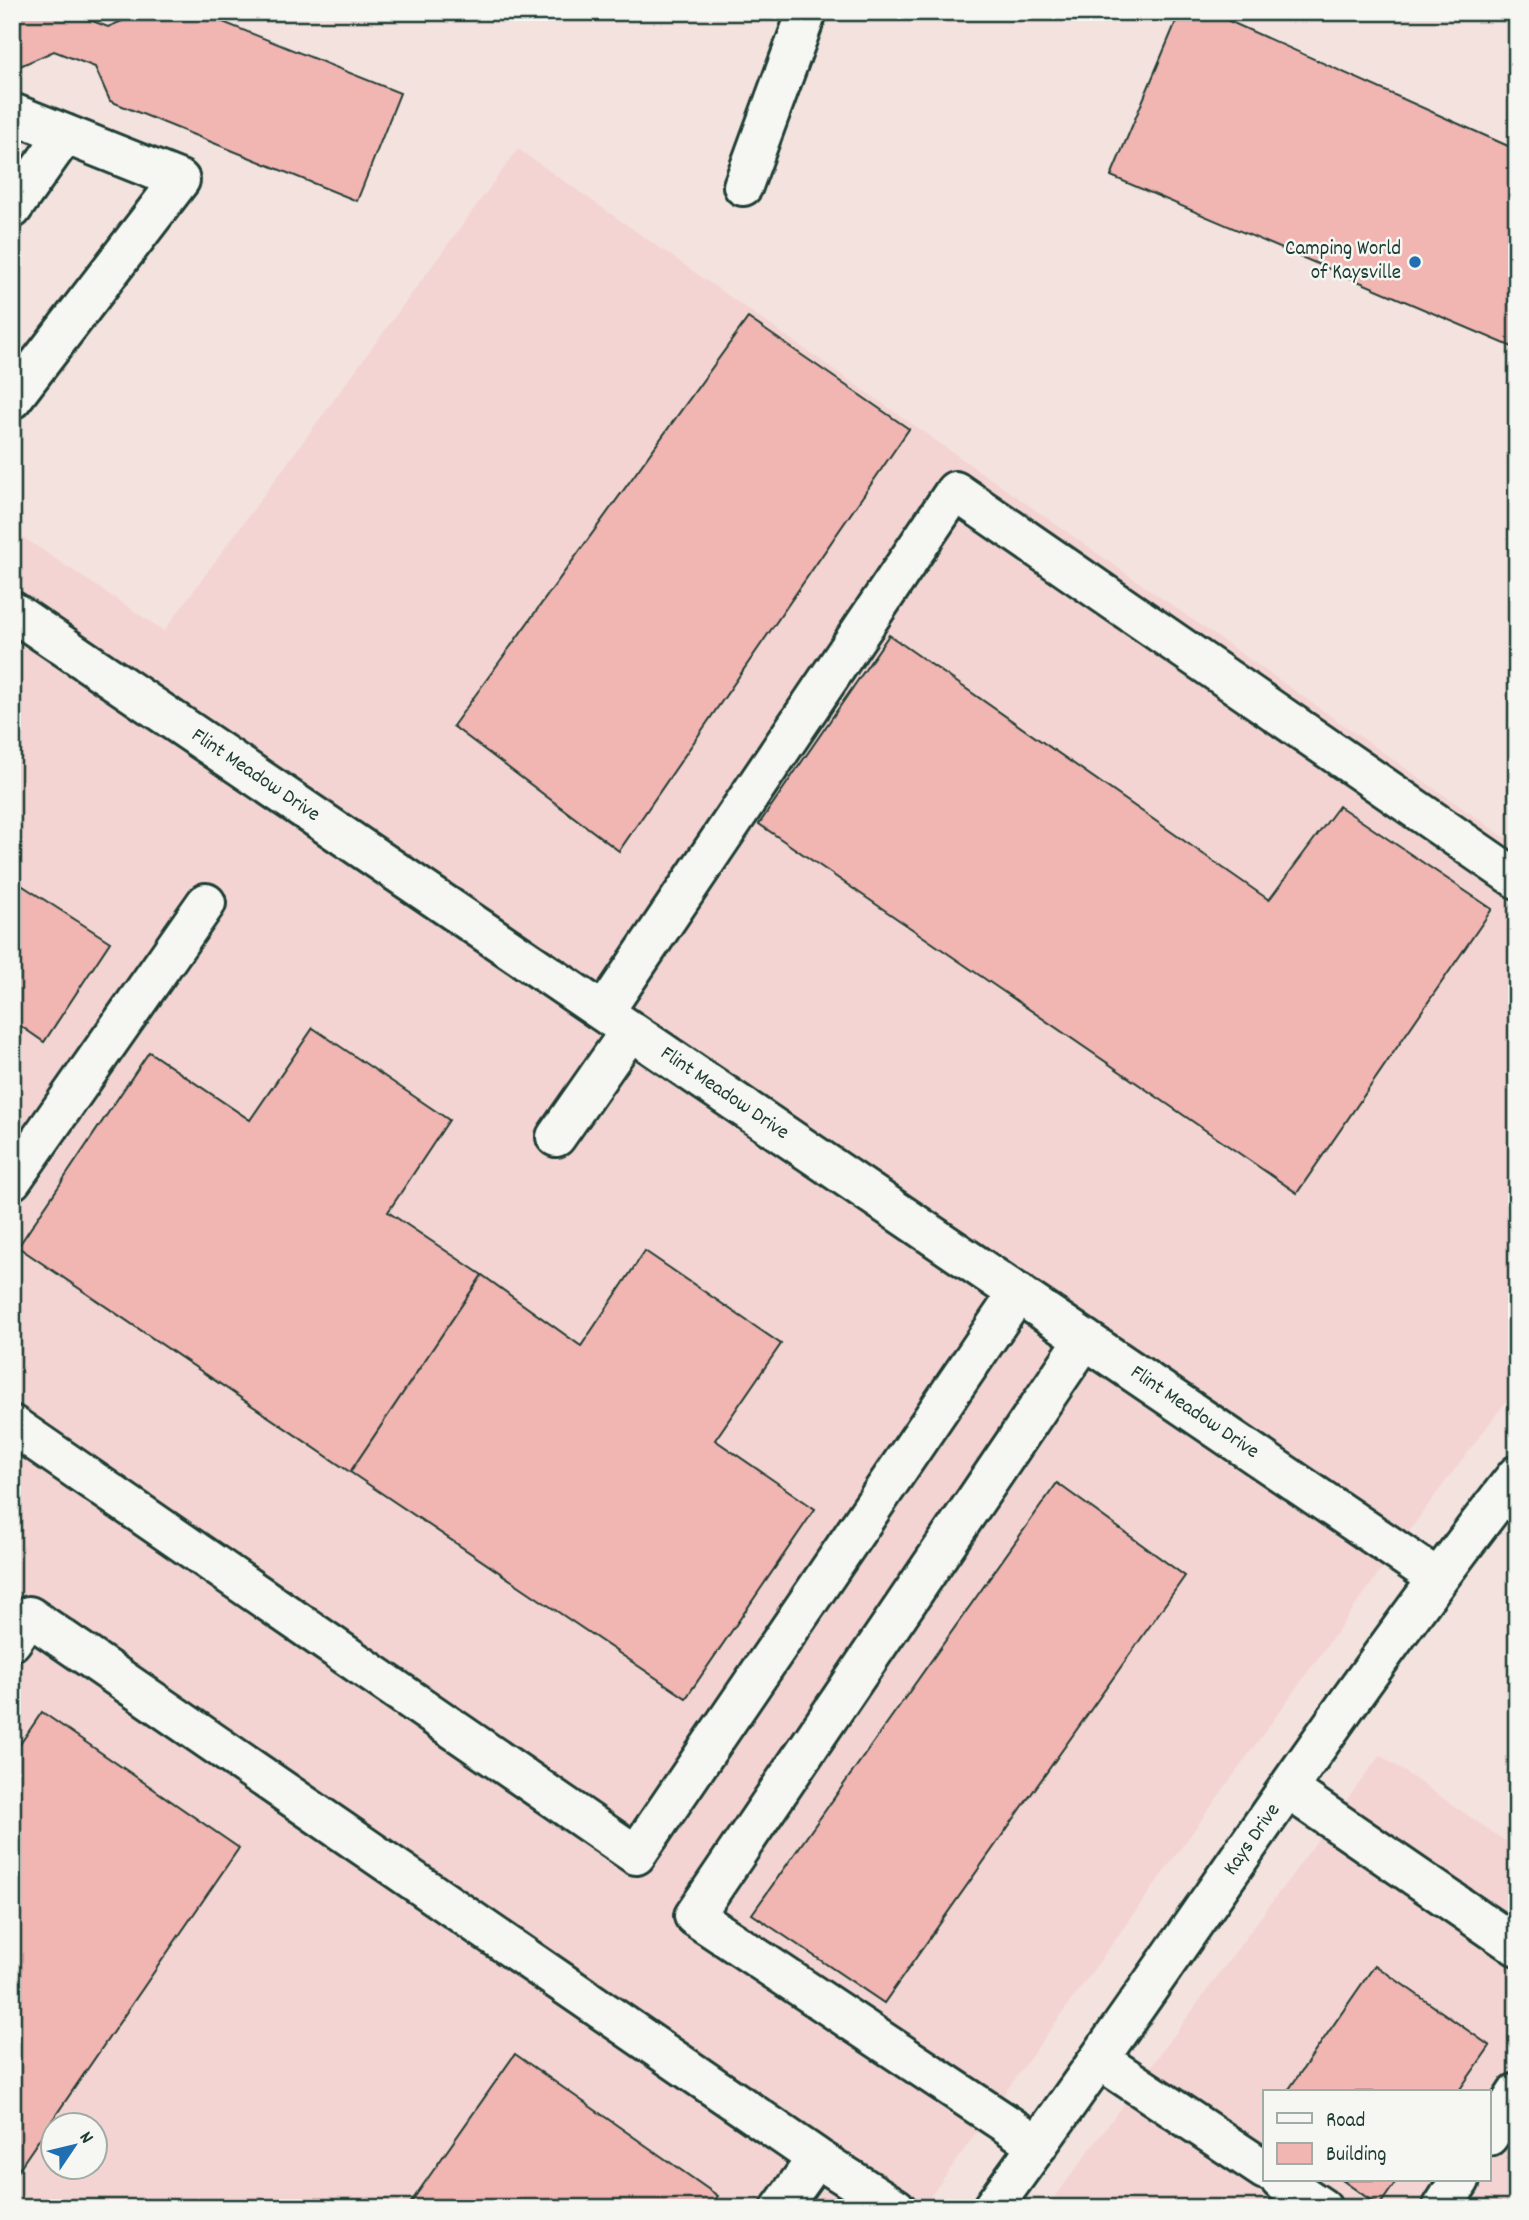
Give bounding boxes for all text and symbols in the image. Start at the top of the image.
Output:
place label: Camping World of Kaysville [1285,235,1401,289]
marker: Camping World of Kaysville [1407,254,1423,270]
street label: Flint Meadow Drive [184,722,326,830]
street label: Flint Meadow Drive [653,1040,795,1148]
street label: Flint Meadow Drive [1123,1359,1265,1467]
street label: Kays Drive [1217,1798,1289,1882]
legend [1263,2090,1490,2182]
text: Road [1326,2107,1365,2137]
north arrow [38,2112,108,2182]
text: N [71,2127,99,2150]
text: Building [1326,2141,1386,2171]

